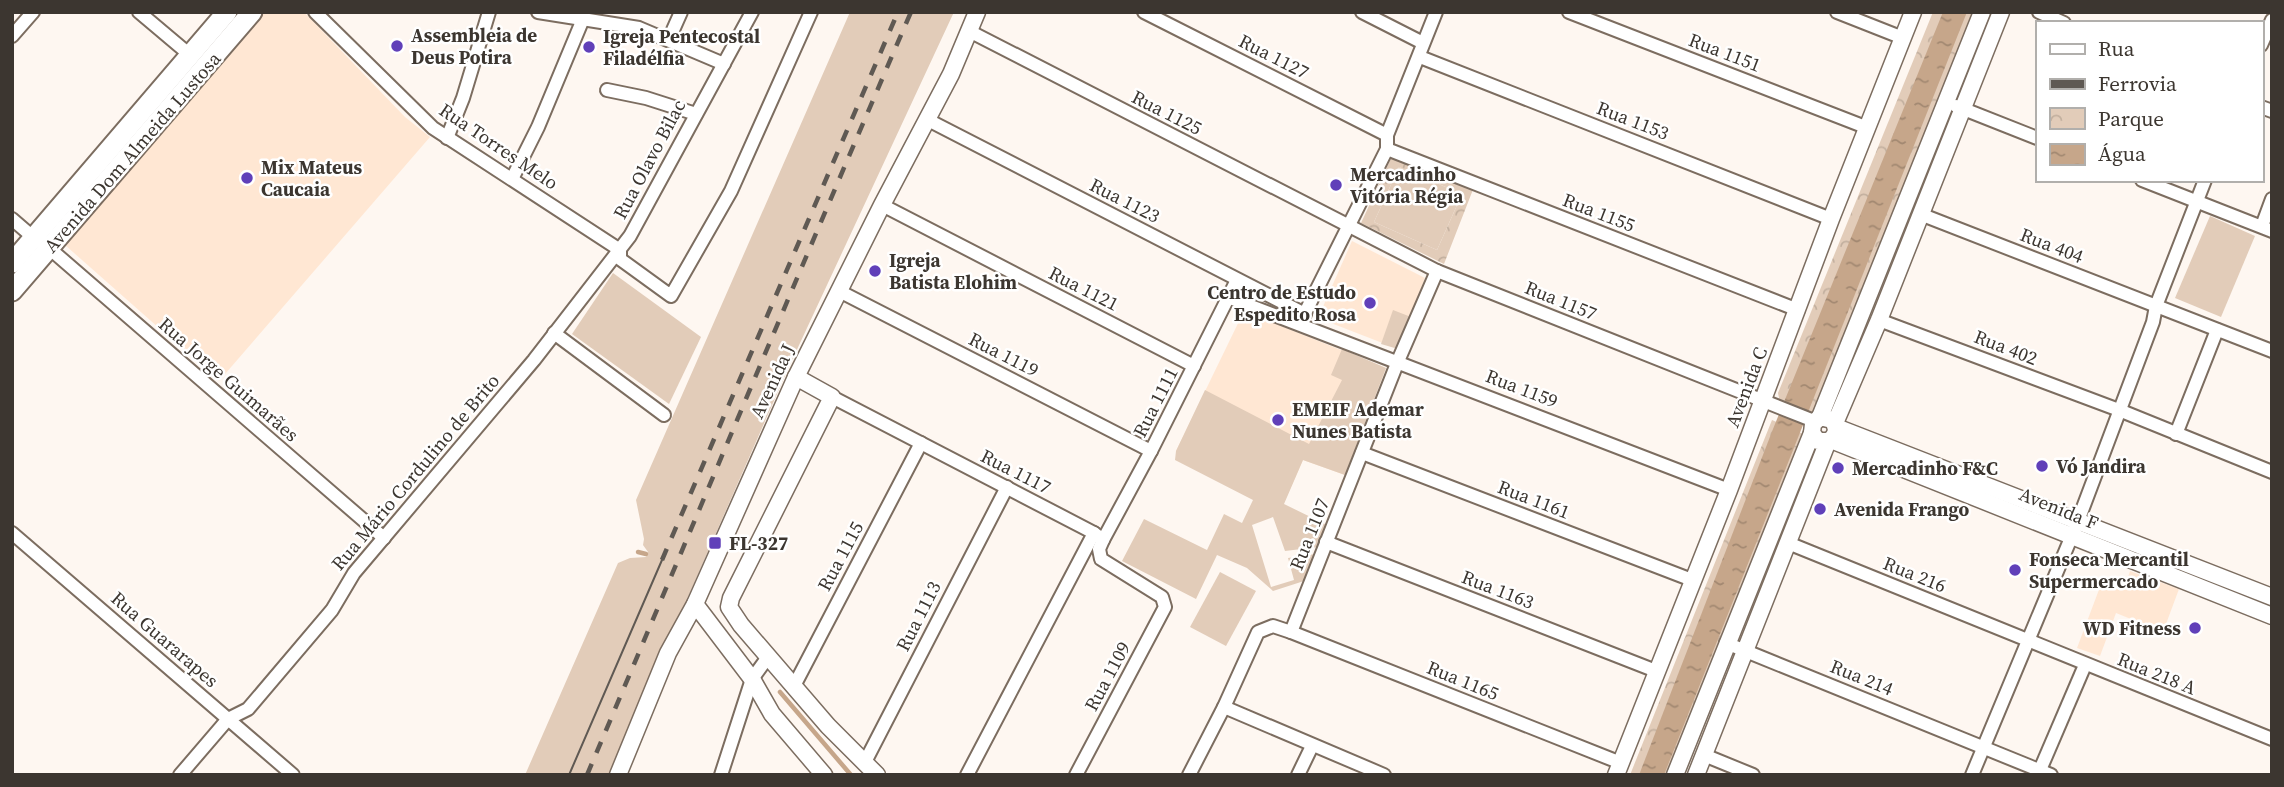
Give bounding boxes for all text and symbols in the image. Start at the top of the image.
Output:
legend [2036,21,2263,182]
place label: Assembleia de Deus Potira [411,22,537,70]
place label: Igreja Pentecostal Filadélfia [603,23,760,71]
street label: Rua 1151 [1685,26,1765,78]
street label: Rua 1127 [1235,27,1313,85]
text: Rua [2098,34,2135,63]
marker: Assembleia de Deus Potira [389,38,405,54]
marker: Igreja Pentecostal Filadélfia [581,39,597,55]
street label: Avenida Dom Almeida Lustosa [38,46,227,258]
text: Ferrovia [2098,69,2177,98]
street label: Rua 1125 [1128,83,1206,141]
street label: Rua 1153 [1593,94,1673,146]
street label: Rua Olavo Bilac [607,95,691,223]
street label: Rua Torres Melo [434,97,564,195]
text: Parque [2098,104,2164,133]
text: Água [2098,139,2146,168]
place label: Mix Mateus Caucaia [261,154,363,202]
place label: Mercadinho Vitória Régia [1350,161,1464,209]
marker: Mix Mateus Caucaia [239,170,255,186]
street label: Rua 1123 [1086,171,1164,229]
marker: Mercadinho Vitória Régia [1328,177,1344,193]
street label: Rua 1155 [1559,186,1639,238]
street label: Rua 404 [2017,221,2088,269]
place label: Igreja Batista Elohim [889,247,1017,295]
street label: Rua 1121 [1045,259,1123,317]
marker: Igreja Batista Elohim [867,263,883,279]
street label: Rua 1157 [1521,274,1601,326]
place label: Centro de Estudo Espedito Rosa [1207,279,1357,327]
marker: Centro de Estudo Espedito Rosa [1362,295,1378,311]
street label: Rua Jorge Guimarães [153,311,305,447]
street label: Rua 402 [1971,323,2041,371]
street label: Rua 1119 [965,325,1043,383]
street label: Avenida J [743,340,801,422]
street label: Avenida C [1719,343,1773,431]
street label: Rua 1159 [1482,362,1562,414]
street label: Rua 1111 [1126,363,1184,441]
street label: Rua Mário Cordulino de Brito [325,368,505,576]
place label: EMEIF Ademar Nunes Batista [1292,396,1424,444]
marker: EMEIF Ademar Nunes Batista [1270,412,1286,428]
street label: Rua 1117 [977,442,1055,500]
place label: Vó Jandira [2056,453,2147,479]
place label: Mercadinho F&C [1852,455,1998,481]
marker: Vó Jandira [2034,458,2050,474]
marker: Mercadinho F&C [1830,460,1846,476]
street label: Rua 1161 [1494,473,1574,525]
street label: Avenida F [2016,480,2102,536]
street label: Rua 1107 [1283,494,1335,574]
place label: Avenida Frango [1834,496,1970,522]
marker: Avenida Frango [1812,501,1828,517]
street label: Rua 1115 [811,517,869,595]
place label: FL-327 [729,530,788,556]
marker: FL-327 [707,535,723,551]
place label: Fonseca Mercantil Supermercado [2029,546,2189,594]
street label: Rua 216 [1880,550,1950,598]
marker: Fonseca Mercantil Supermercado [2007,562,2023,578]
street label: Rua 1163 [1458,563,1538,615]
street label: Rua 1113 [889,577,947,655]
street label: Rua Guararapes [106,585,224,693]
place label: WD Fitness [2083,615,2181,641]
marker: WD Fitness [2187,620,2203,636]
street label: Rua 1109 [1078,637,1136,715]
street label: Rua 218 A [2114,645,2201,701]
street label: Rua 214 [1827,653,1898,702]
street label: Rua 1165 [1423,654,1503,706]

